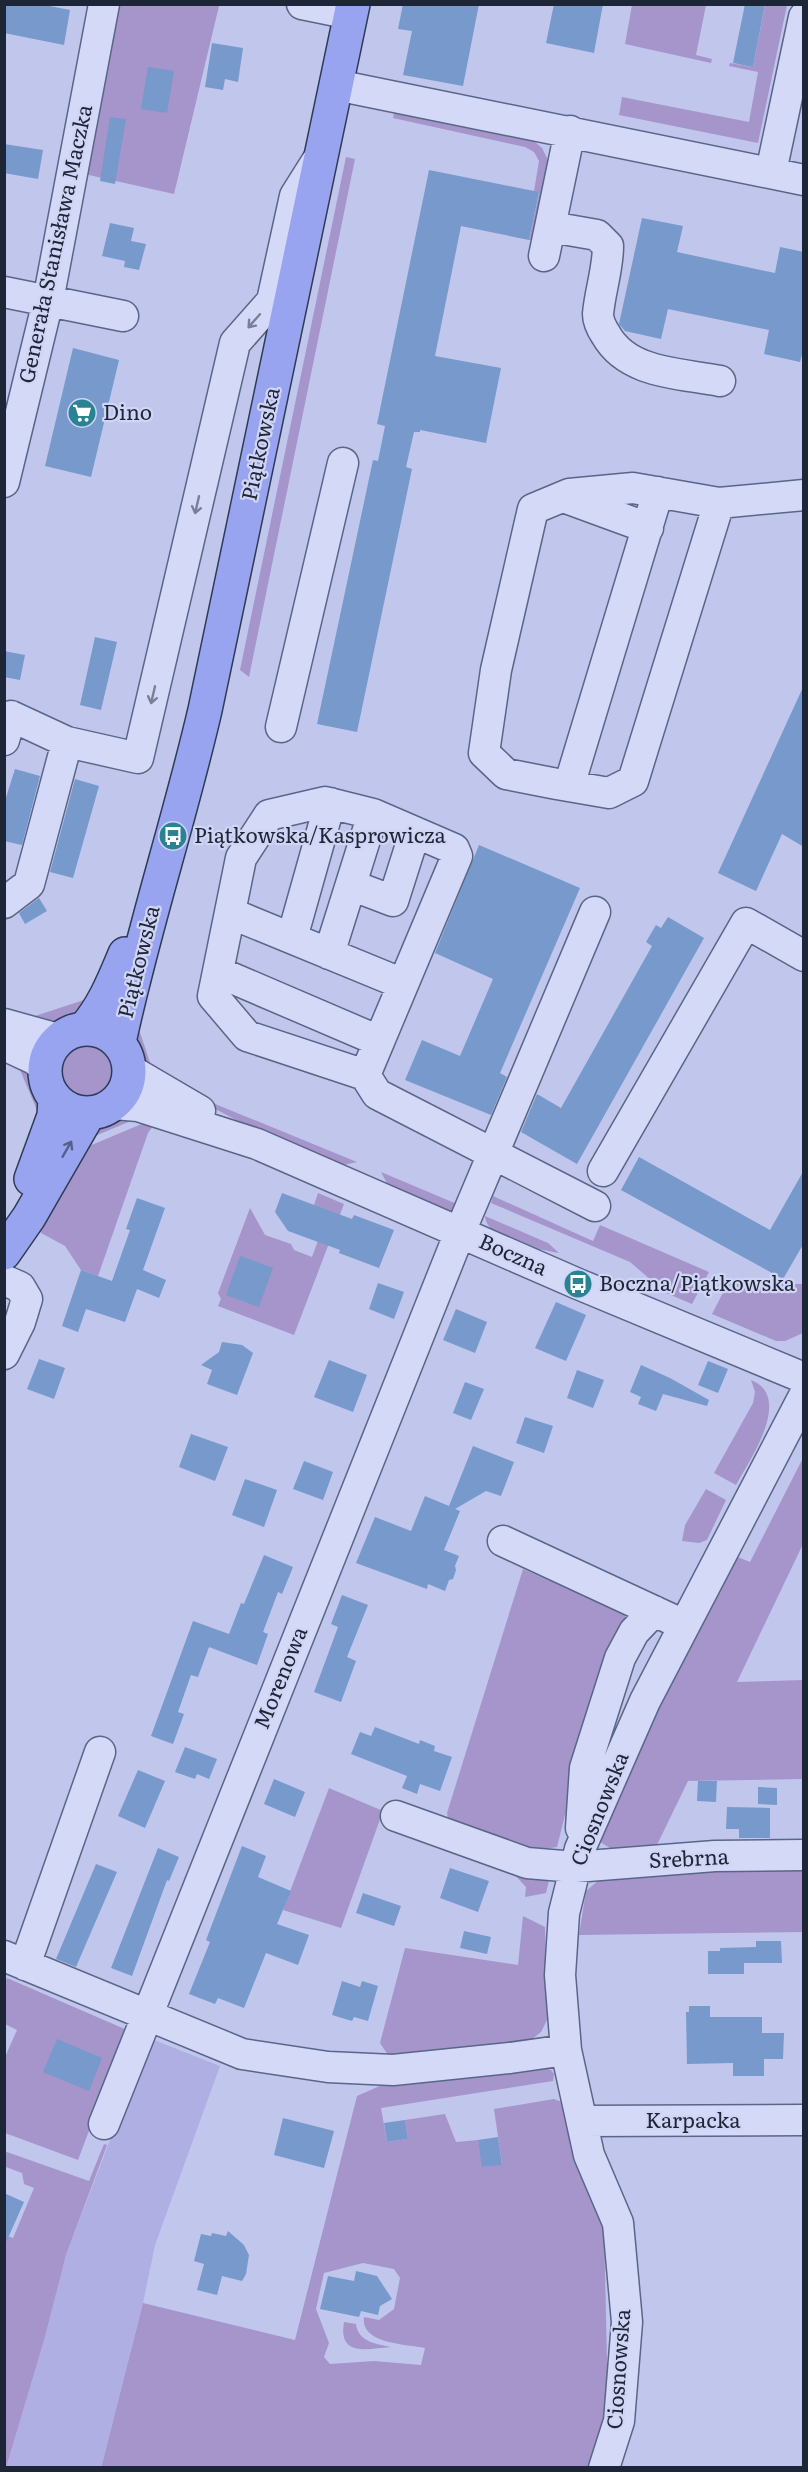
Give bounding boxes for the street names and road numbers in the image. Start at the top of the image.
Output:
street label: Generała Stanisława Maczka [9,100,98,386]
street label: Piątkowska [231,383,286,503]
street label: Piątkowska [108,901,166,1021]
street label: Boczna [475,1224,554,1282]
street label: Morenowa [244,1620,314,1733]
street label: Ciosnowska [561,1746,635,1870]
street label: Srebrna [648,1839,730,1874]
street label: Karpacka [645,2103,741,2134]
street label: Ciosnowska [597,2307,636,2430]

